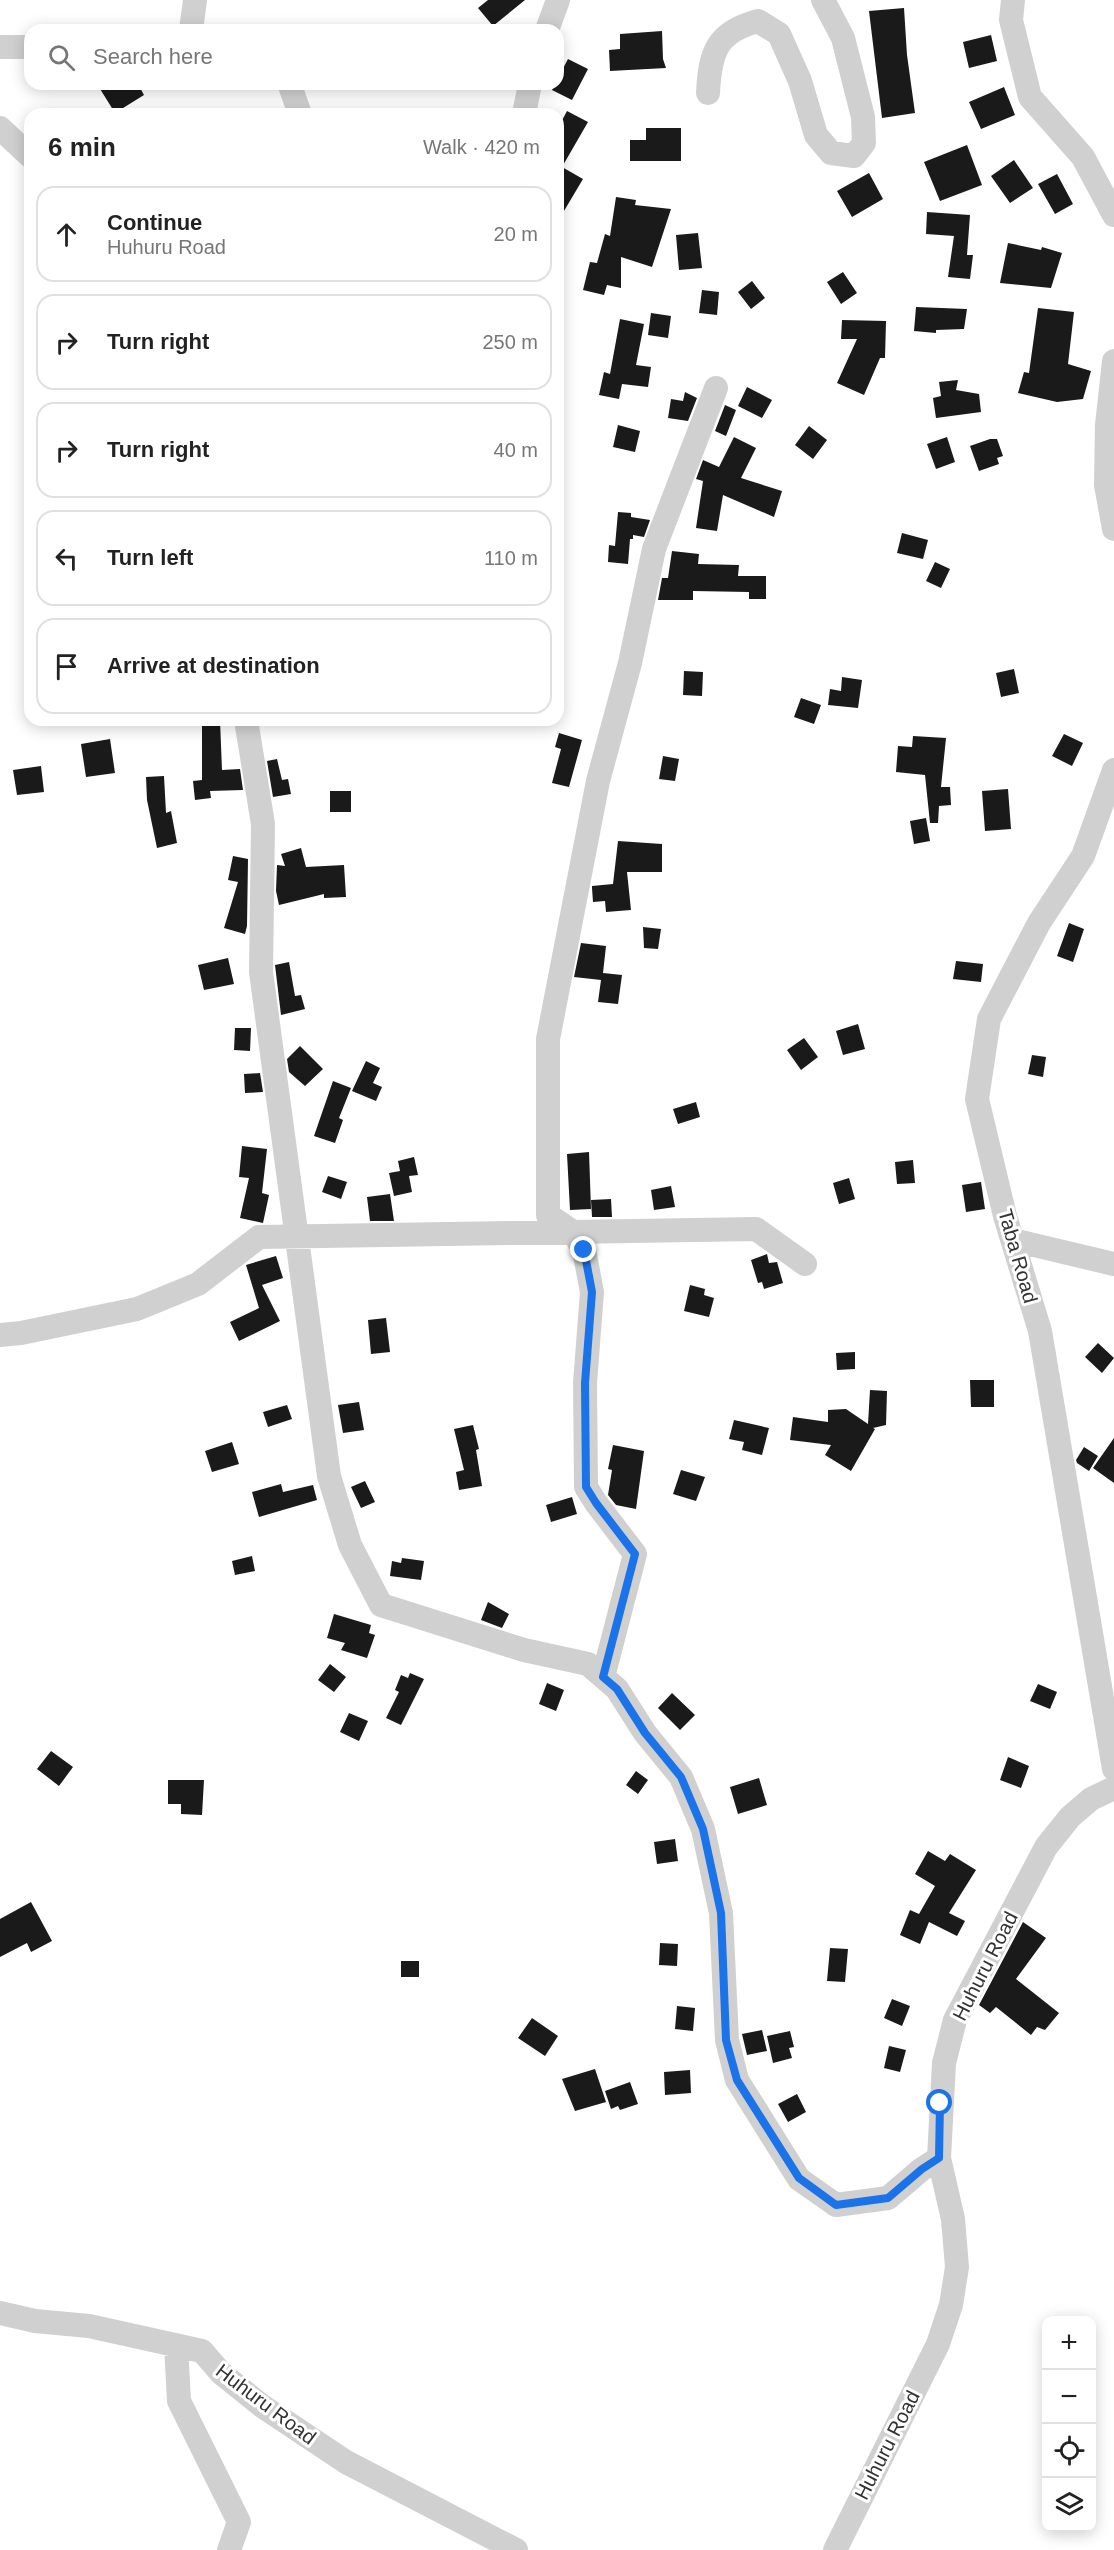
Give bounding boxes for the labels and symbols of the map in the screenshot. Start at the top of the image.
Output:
street label: Taba Road [994,1206,1042,1306]
route end [570,1236,596,1262]
street label: Huhuru Road [948,1908,1022,2024]
route start [926,2089,952,2115]
street label: Huhuru Road [212,2359,320,2449]
street label: Huhuru Road [850,2387,924,2503]

